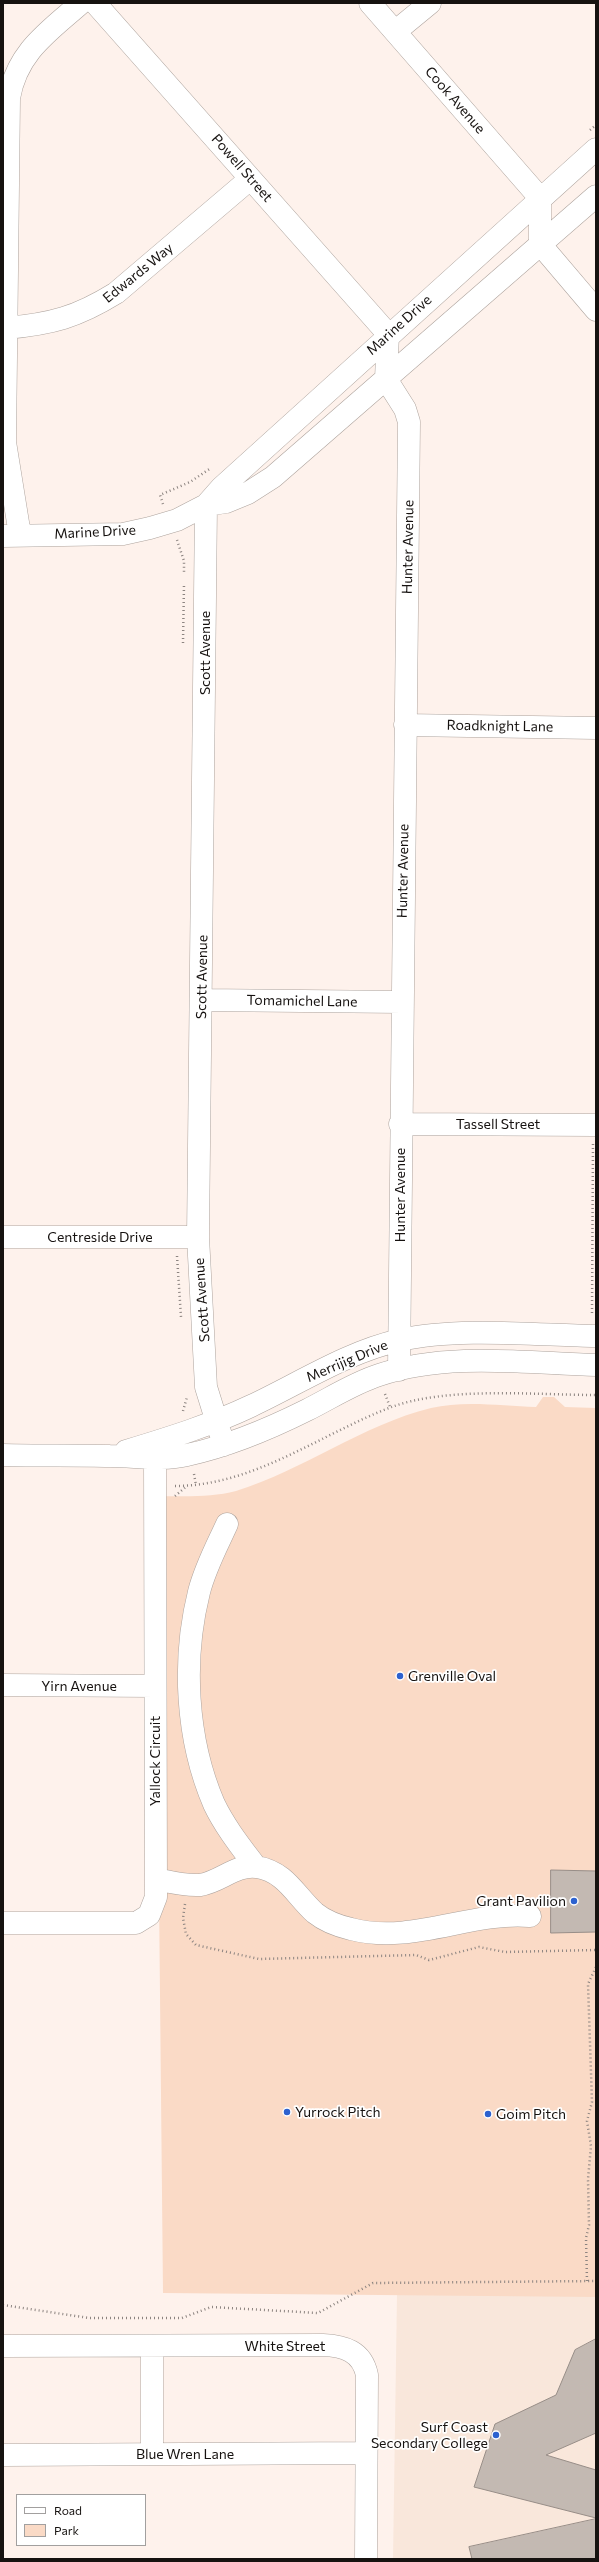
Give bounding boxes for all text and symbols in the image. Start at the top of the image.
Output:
street label: Cook Avenue [421,63,489,137]
street label: Powell Street [208,131,276,205]
street label: Edwards Way [100,240,176,306]
street label: Marine Drive [363,291,435,359]
street label: Hunter Avenue [399,500,417,594]
street label: Marine Drive [54,521,136,543]
street label: Scott Avenue [197,611,213,695]
street label: Roadknight Lane [447,717,553,735]
street label: Hunter Avenue [394,824,412,918]
street label: Scott Avenue [193,935,211,1019]
street label: Tomamichel Lane [246,992,358,1010]
street label: Tassell Street [456,1116,540,1132]
street label: Hunter Avenue [392,1148,408,1242]
street label: Centreside Drive [47,1229,153,1245]
street label: Scott Avenue [191,1257,213,1343]
street label: Merrijig Drive [304,1336,390,1386]
place label: Grenville Oval [408,1668,496,1684]
marker: Grenville Oval [395,1671,405,1681]
street label: Yirn Avenue [41,1678,117,1694]
street label: Yallock Circuit [147,1716,163,1806]
place label: Grant Pavilion [476,1893,566,1909]
marker: Grant Pavilion [569,1896,579,1906]
place label: Yurrock Pitch [295,2104,381,2120]
place label: Goim Pitch [496,2106,566,2122]
marker: Yurrock Pitch [282,2107,292,2117]
marker: Goim Pitch [483,2109,493,2119]
street label: White Street [244,2338,326,2354]
place label: Surf Coast Secondary College [371,2419,488,2452]
marker: Surf Coast Secondary College [491,2430,501,2440]
street label: Blue Wren Lane [136,2446,234,2462]
legend [16,2494,146,2546]
text: Road [54,2503,82,2517]
text: Park [54,2523,79,2537]

